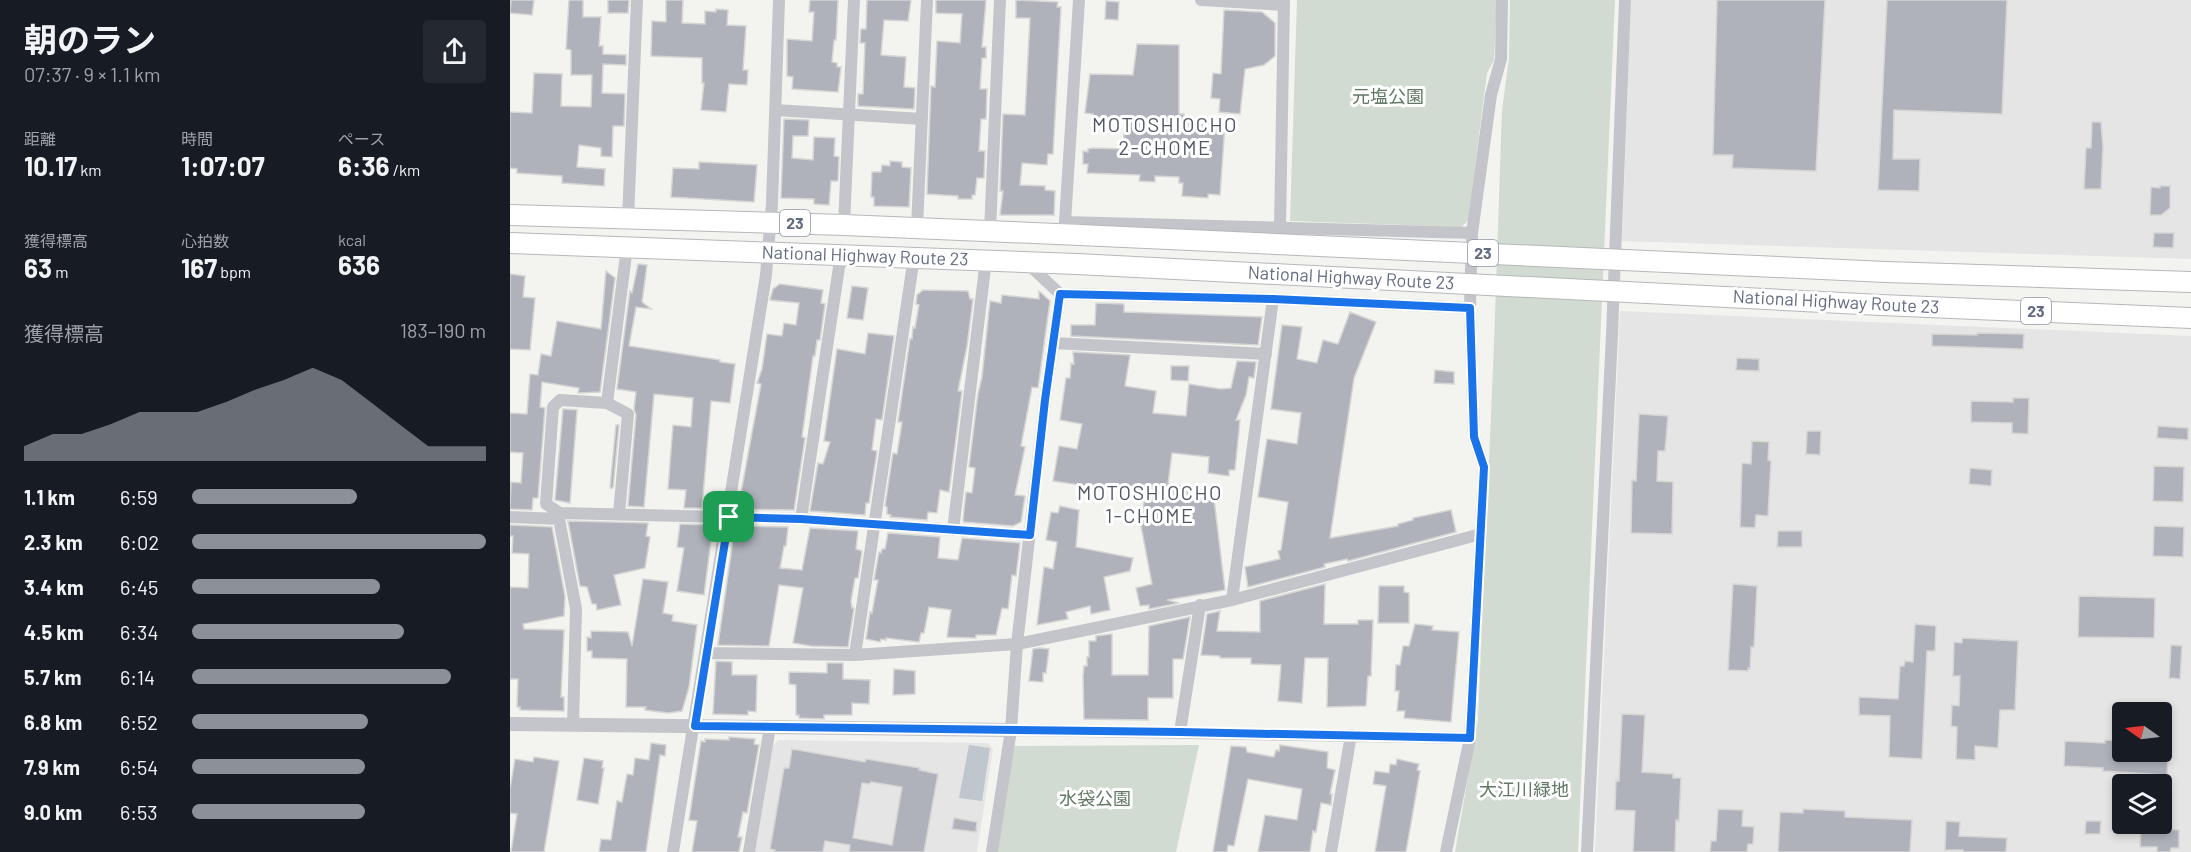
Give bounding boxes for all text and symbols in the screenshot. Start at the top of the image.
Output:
text: 朝のラン [24,19,156,59]
button: share [423,20,486,83]
text: 07:37 · 9 × 1.1 km [24,62,160,86]
park label: 元塩公園 [1352,85,1424,107]
district label: MOTOSHIOCHO 2-CHOME [1092,112,1238,159]
text: 距離 [24,129,56,148]
text: 時間 [181,129,213,148]
text: ペース [338,129,385,148]
text: 10.17 [24,150,77,181]
text: 1:07:07 [181,150,265,181]
text: 6:36 [338,150,389,181]
text: km [77,160,102,179]
text: /km [389,160,420,179]
road number: 23 [780,210,810,236]
text: kcal [338,230,366,249]
text: 獲得標高 [24,231,88,250]
text: 心拍数 [181,231,229,250]
street label: National Highway Route 23 [761,240,969,270]
road number: 23 [1468,240,1498,266]
text: 636 [338,249,380,280]
text: 63 [24,252,52,283]
text: 167 [181,252,217,283]
street label: National Highway Route 23 [1247,261,1455,293]
text: m [52,262,68,281]
text: bpm [217,262,251,281]
street label: National Highway Route 23 [1732,285,1940,317]
road number: 23 [2021,298,2051,324]
text: 183–190 m [400,318,486,342]
text: 獲得標高 [24,321,104,345]
district label: MOTOSHIOCHO 1-CHOME [1077,480,1223,527]
text: 1.1 km [24,485,75,509]
text: 6:59 [120,485,158,509]
pin [703,491,754,542]
icon: arrive [712,500,745,533]
text: 2.3 km [24,530,83,554]
text: 6:02 [120,530,159,554]
text: 3.4 km [24,575,84,599]
text: 6:45 [120,575,158,599]
text: 4.5 km [24,620,84,644]
text: 6:34 [120,620,158,644]
text: 5.7 km [24,665,81,689]
text: 6:14 [120,665,155,689]
north arrow [2112,702,2172,762]
map controls [2112,702,2172,834]
text: 6.8 km [24,710,82,734]
text: 6:52 [120,710,158,734]
text: 7.9 km [24,755,80,779]
text: 6:54 [120,755,158,779]
button: layers [2112,774,2172,834]
park label: 大江川緑地 [1479,778,1569,800]
park label: 水袋公園 [1059,787,1131,809]
text: 9.0 km [24,800,82,824]
text: 6:53 [120,800,158,824]

